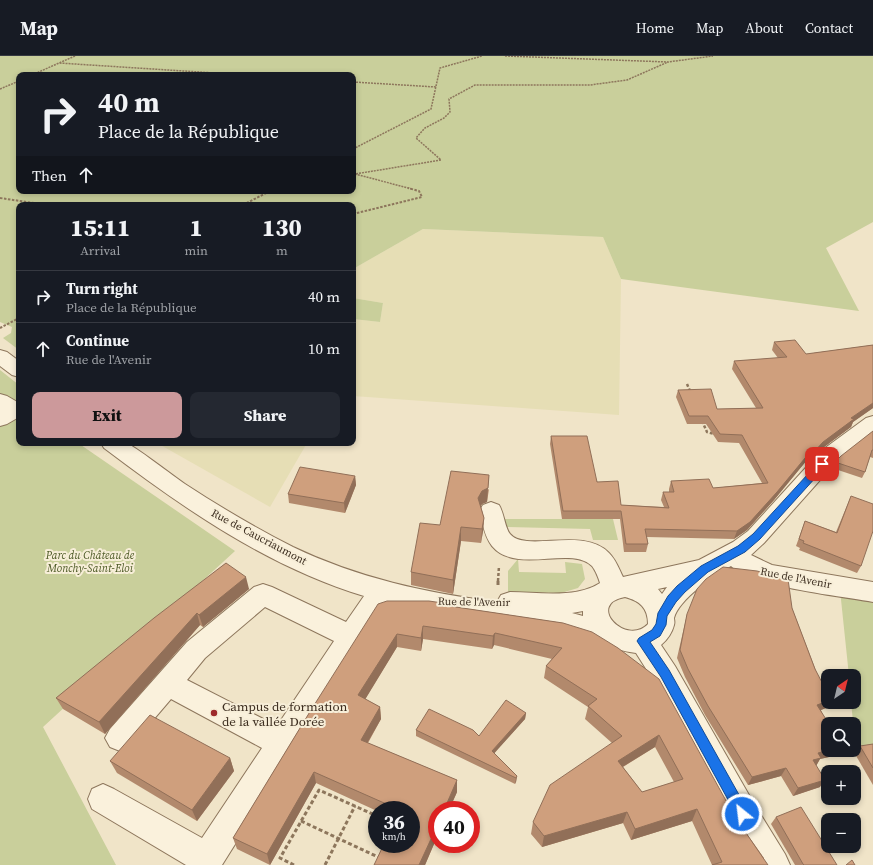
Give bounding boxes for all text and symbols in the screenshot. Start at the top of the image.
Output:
text: Map [20,15,58,41]
text: Home [636,18,674,38]
text: Map [696,18,723,38]
text: About [745,18,783,38]
text: Contact [805,18,853,38]
text: 40 m [98,83,160,121]
icon: right [32,88,84,140]
text: Place de la République [98,119,279,144]
icon: ahead [75,164,97,186]
text: Then [32,165,67,186]
text: 15:11 [70,211,130,244]
text: 1 [190,211,203,244]
text: 130 [262,211,302,244]
text: Arrival [80,242,120,259]
text: min [184,242,208,259]
text: m [276,242,288,259]
text: Turn right [66,278,138,299]
icon: right [32,286,54,308]
text: 40 m [308,286,340,307]
text: Place de la République [66,299,197,316]
text: Continue [66,330,129,351]
icon: ahead [32,338,54,360]
text: 10 m [308,338,340,359]
text: Rue de l'Avenir [66,351,151,368]
button: Exit [32,392,182,438]
button: Share [190,392,340,438]
pin [805,447,839,481]
icon: arrive [811,453,833,475]
street label: Rue de Caucriaumont [209,505,310,569]
park label: Parc du Château de Monchy-Saint-Eloi [45,548,135,576]
street label: Rue de l'Avenir [759,564,833,592]
street label: Rue de l'Avenir [438,594,511,610]
north arrow [821,669,861,709]
map controls [821,669,861,853]
place label: Campus de formation de la vallée Dorée [222,698,348,730]
marker: Campus de formation de la vallée Dorée [209,708,219,718]
button: search [821,717,861,757]
button: + [821,765,861,805]
position arrow [721,793,763,835]
speed limit sign: 40 [428,801,480,853]
text: 36 [383,808,405,836]
button: − [821,813,861,853]
text: km/h [382,830,406,843]

